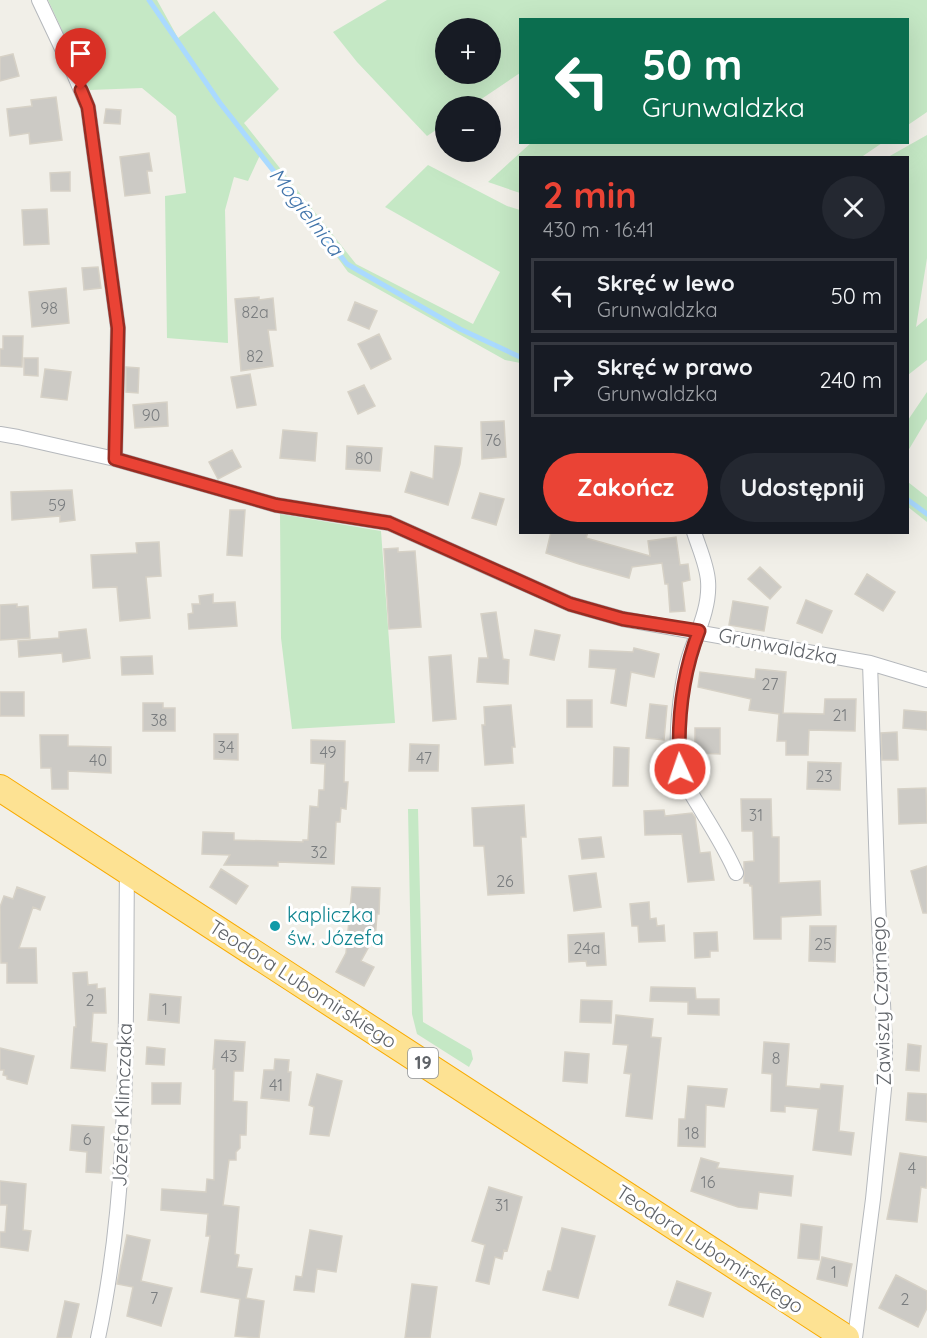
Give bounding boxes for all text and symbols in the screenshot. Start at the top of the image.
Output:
map controls [435,18,501,162]
button: + [435,18,501,84]
pin [55,28,106,90]
icon: arrive [64,37,97,70]
text: 50 m [642,38,742,91]
icon: left [543,42,621,120]
text: Grunwaldzka [642,90,805,124]
button: − [435,96,501,162]
water label: Mogielnica [264,162,350,262]
text: 2 min [543,172,637,217]
button: close [822,176,885,239]
text: 430 m · 16:41 [543,217,654,242]
text: Skręć w lewo [597,269,735,297]
icon: left [546,279,579,312]
text: 50 m [831,282,882,310]
text: Grunwaldzka [597,297,718,322]
house number: 98 [40,298,58,318]
house number: 82a [241,302,269,322]
house number: 82 [246,346,264,366]
text: Skręć w prawo [597,353,753,381]
icon: right [546,363,579,396]
text: 240 m [819,366,882,394]
text: Grunwaldzka [597,381,718,406]
house number: 90 [142,405,160,425]
house number: 76 [485,430,502,450]
house number: 80 [355,448,373,468]
button: Zakończ [543,453,708,522]
button: Udostępnij [720,453,885,522]
house number: 59 [48,495,66,515]
street label: Grunwaldzka [717,622,840,669]
house number: 27 [762,674,778,694]
house number: 21 [833,705,847,725]
house number: 38 [150,710,168,730]
house number: 34 [218,737,234,757]
position arrow [648,737,712,801]
house number: 49 [319,742,337,762]
house number: 47 [416,748,432,768]
house number: 40 [89,750,107,770]
house number: 23 [815,766,833,786]
house number: 31 [749,805,763,825]
house number: 32 [310,842,328,862]
house number: 26 [496,871,514,891]
place label: kapliczka św. Józefa [287,902,384,950]
street label: Teodora Lubomirskiego [205,914,402,1054]
street label: Zawiszy Czarnego [865,916,896,1086]
marker: kapliczka św. Józefa [268,919,282,933]
house number: 25 [814,934,832,954]
house number: 24a [574,938,600,958]
house number: 2 [86,990,95,1010]
house number: 1 [162,999,168,1019]
street label: Józefa Klimczaka [106,1022,137,1187]
house number: 43 [221,1046,237,1066]
road number: 19 [408,1048,438,1078]
house number: 8 [772,1048,780,1068]
house number: 41 [269,1075,283,1095]
house number: 18 [685,1123,699,1143]
house number: 6 [83,1129,92,1149]
house number: 4 [908,1158,916,1178]
house number: 16 [701,1172,716,1192]
street label: Teodora Lubomirskiego [612,1179,809,1319]
house number: 31 [495,1195,509,1215]
house number: 1 [831,1262,837,1282]
house number: 7 [150,1288,158,1308]
house number: 2 [901,1289,910,1309]

